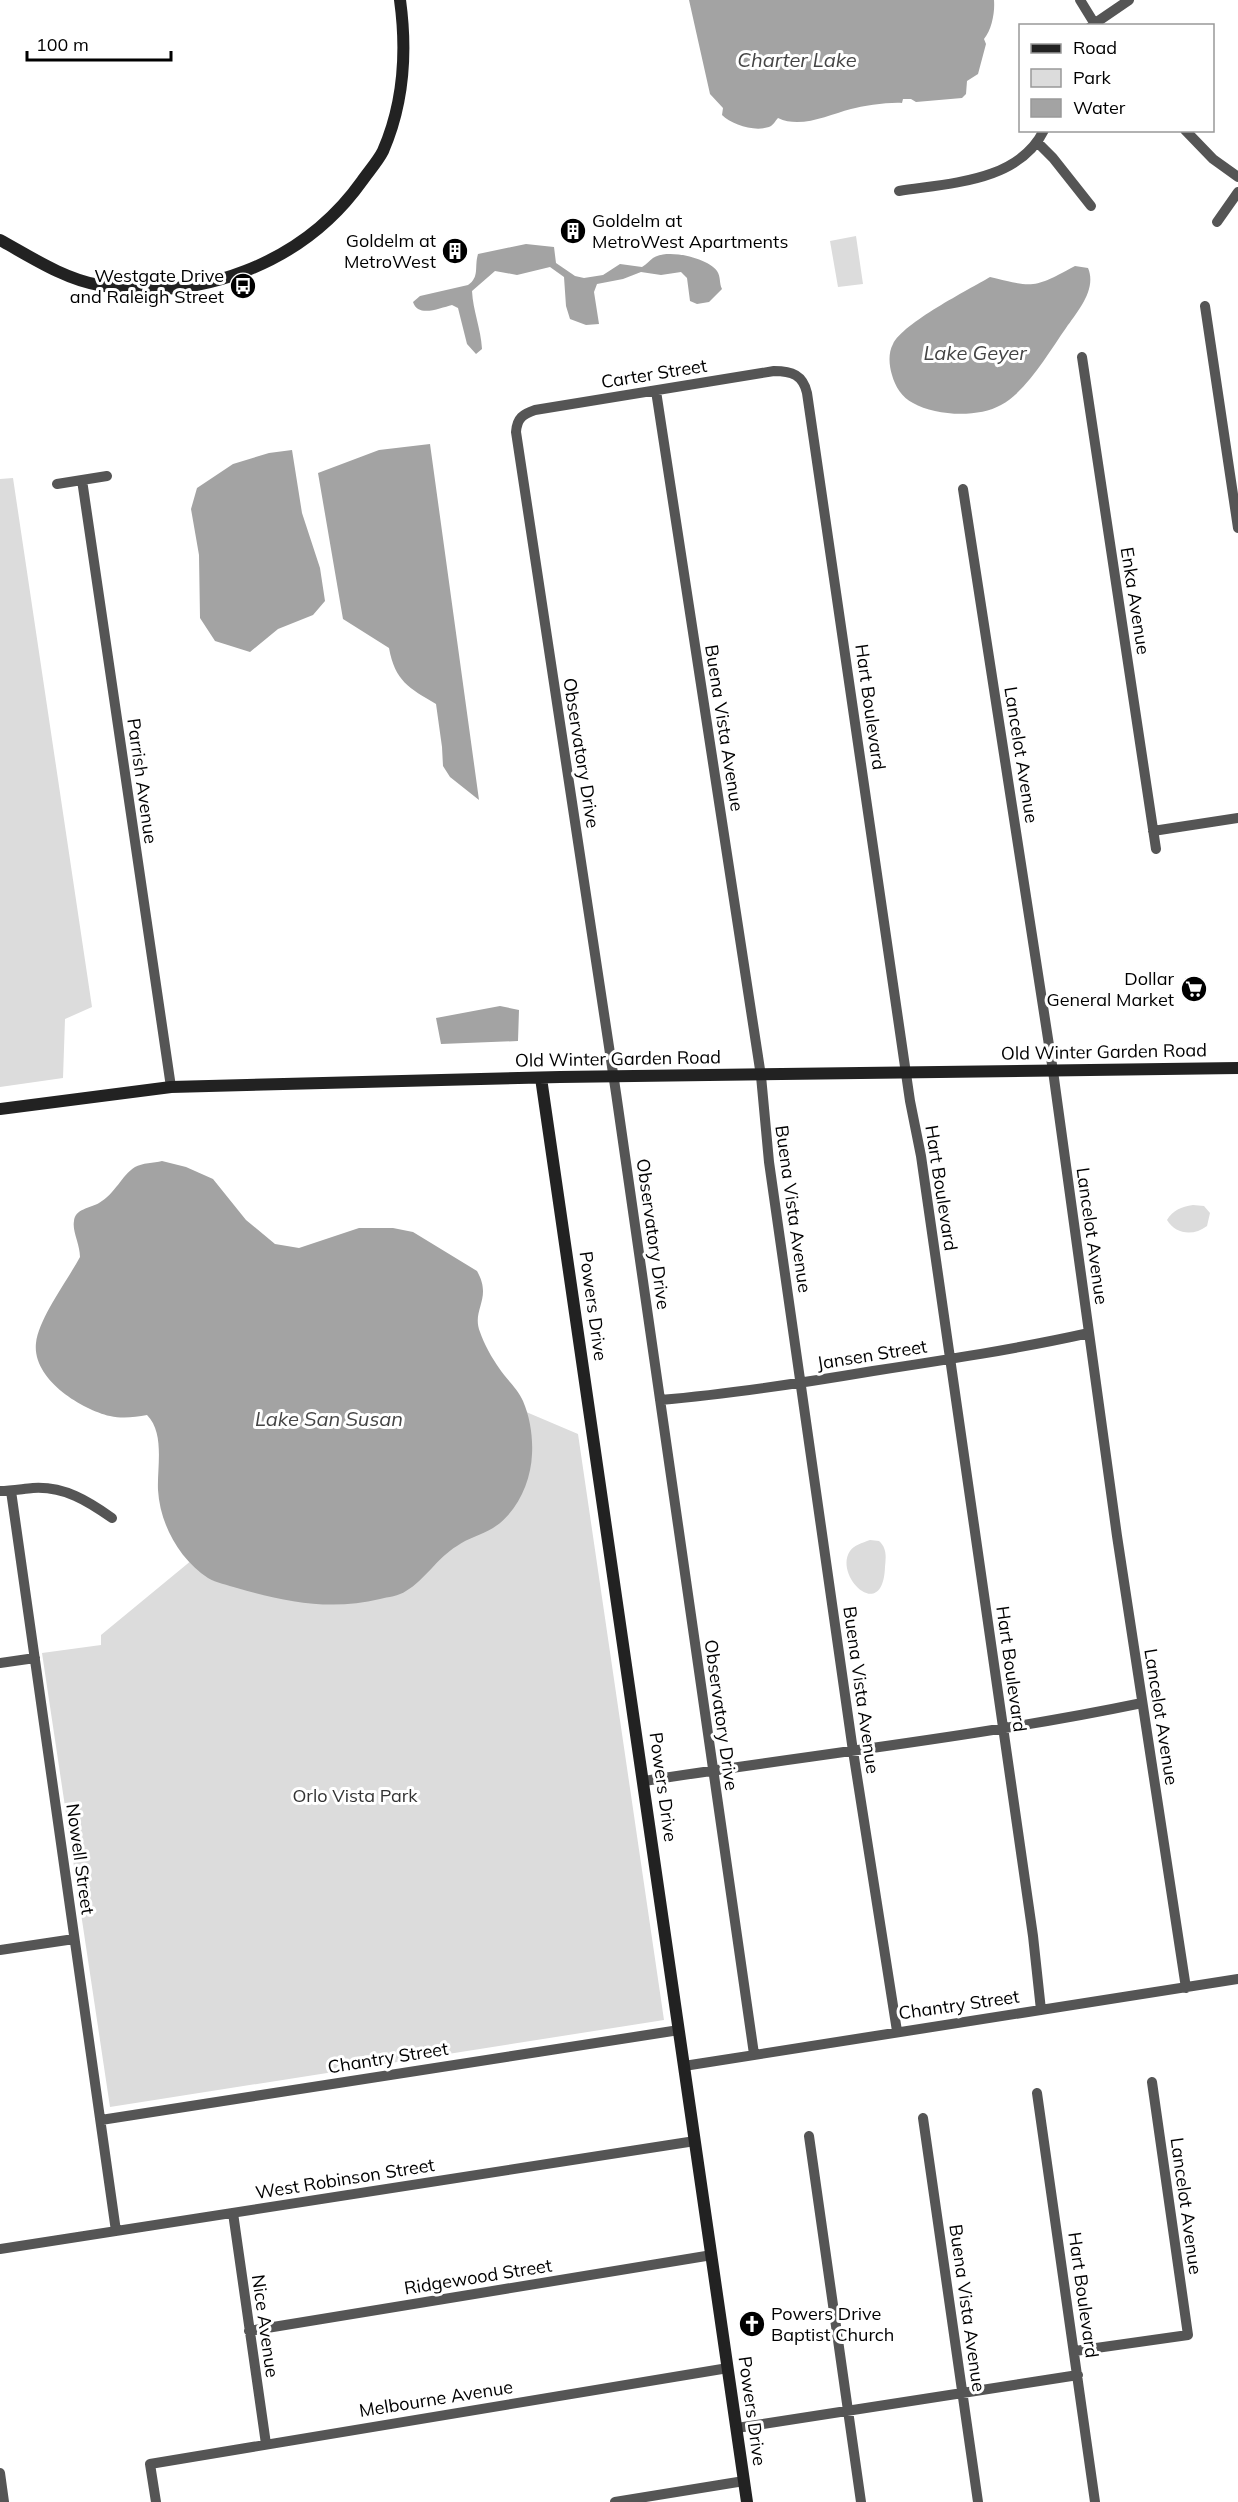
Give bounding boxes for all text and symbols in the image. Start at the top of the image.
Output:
scale bar [27,24,171,62]
legend [1019,24,1214,132]
text: 100 m [36,33,89,56]
text: Road [1073,36,1117,59]
water label: Charter Lake [737,47,857,72]
text: Park [1073,66,1112,89]
text: Water [1073,96,1126,119]
place label: Goldelm at MetroWest Apartments [592,209,788,253]
building icon: Goldelm at MetroWest Apartments [558,216,588,246]
place label: Goldelm at MetroWest [344,229,436,273]
building icon: Goldelm at MetroWest [440,236,470,266]
place label: Westgate Drive and Raleigh Street [70,264,224,308]
bus stop icon: Westgate Drive and Raleigh Street [228,271,258,301]
water label: Lake Geyer [923,340,1027,365]
street label: Carter Street [599,354,708,393]
street label: Enka Avenue [1116,546,1155,656]
street label: Buena Vista Avenue [700,643,749,813]
street label: Hart Boulevard [850,643,891,771]
street label: Observatory Drive [558,676,605,830]
street label: Lancelot Avenue [999,685,1044,825]
street label: Parrish Avenue [122,717,163,845]
place label: Dollar General Market [1047,967,1174,1011]
supermarket icon: Dollar General Market [1179,974,1209,1004]
street label: Old Winter Garden Road [1001,1038,1207,1065]
street label: Old Winter Garden Road [515,1045,721,1072]
street label: Hart Boulevard [920,1123,963,1252]
street label: Buena Vista Avenue [770,1124,817,1294]
street label: Observatory Drive [632,1157,675,1311]
street label: Lancelot Avenue [1072,1166,1113,1306]
street label: Powers Drive [574,1250,613,1362]
street label: Jansen Street [815,1334,929,1375]
water label: Lake San Susan [255,1406,403,1431]
street label: Buena Vista Avenue [838,1605,885,1775]
street label: Hart Boulevard [991,1605,1032,1733]
street label: Observatory Drive [700,1638,743,1792]
street label: Lancelot Avenue [1139,1647,1184,1787]
street label: Powers Drive [644,1731,683,1843]
park label: Orlo Vista Park [292,1784,418,1807]
street label: Nowell Street [61,1802,100,1916]
street label: Chantry Street [897,1985,1021,2024]
street label: Chantry Street [326,2037,450,2078]
street label: Lancelot Avenue [1166,2136,1207,2276]
street label: West Robinson Street [254,2153,436,2204]
street label: Buena Vista Avenue [944,2223,991,2393]
street label: Hart Boulevard [1063,2231,1104,2359]
street label: Ridgewood Street [402,2253,554,2300]
street label: Nice Avenue [247,2273,284,2379]
place label: Powers Drive Baptist Church [771,2302,894,2346]
church icon: Powers Drive Baptist Church [737,2309,767,2339]
street label: Powers Drive [733,2355,772,2467]
street label: Melbourne Avenue [357,2375,514,2422]

